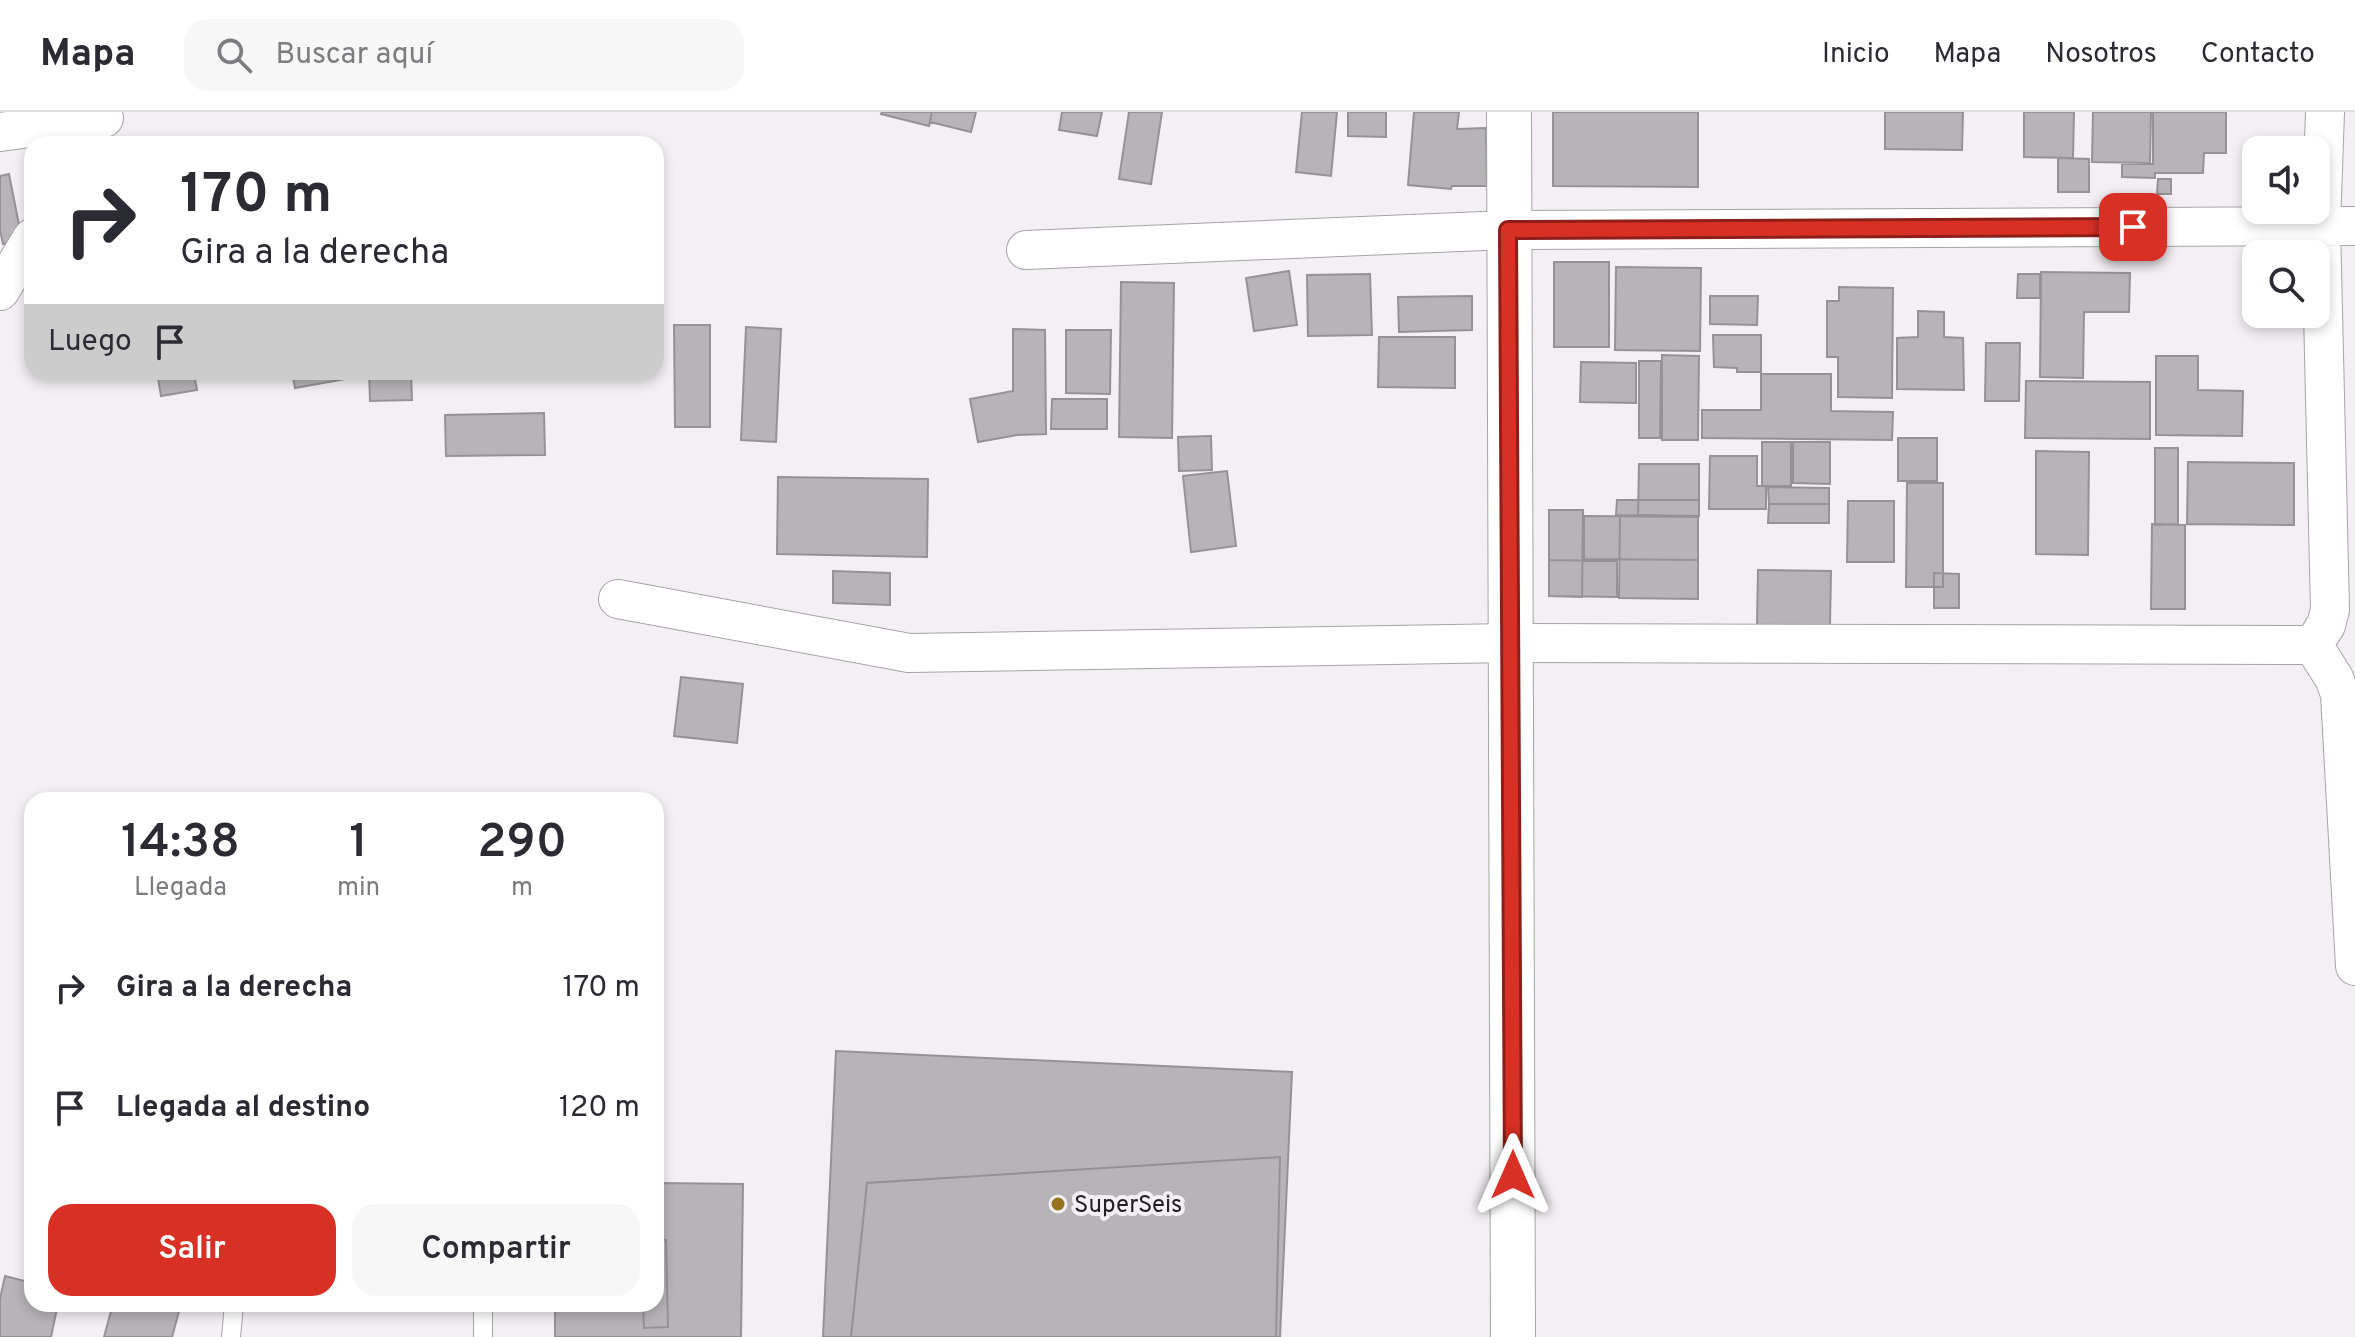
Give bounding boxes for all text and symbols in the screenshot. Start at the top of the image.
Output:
search box [184,19,744,91]
text: Mapa [40,31,136,80]
icon: search [212,33,256,77]
text: Buscar aquí [276,37,433,74]
text: Inicio [1822,37,1890,73]
text: Mapa [1934,37,2001,73]
text: Nosotros [2045,37,2157,73]
text: Contacto [2201,37,2315,73]
map controls [2242,136,2330,328]
button: sound [2242,136,2330,224]
text: 170 m [180,162,332,232]
icon: right [48,168,152,272]
pin [2099,193,2167,261]
icon: arrive [2111,205,2155,249]
text: Gira a la derecha [180,231,449,277]
button: search [2242,240,2330,328]
icon: arrive [148,320,192,364]
text: Luego [48,324,132,361]
text: 14:38 [121,814,240,874]
text: 1 [349,814,368,874]
text: 290 [477,814,567,874]
text: Llegada [134,872,227,905]
text: min [337,872,380,905]
text: m [511,872,533,905]
icon: right [48,966,92,1010]
text: Gira a la derecha [116,970,352,1007]
text: 170 m [562,970,640,1007]
icon: arrive [48,1086,92,1130]
text: Llegada al destino [116,1090,370,1127]
text: 120 m [559,1090,640,1127]
position arrow [1471,1133,1555,1217]
place label: SuperSeis [1074,1191,1182,1221]
marker: SuperSeis [1049,1195,1067,1213]
button: Salir [48,1204,336,1296]
button: Compartir [352,1204,640,1296]

